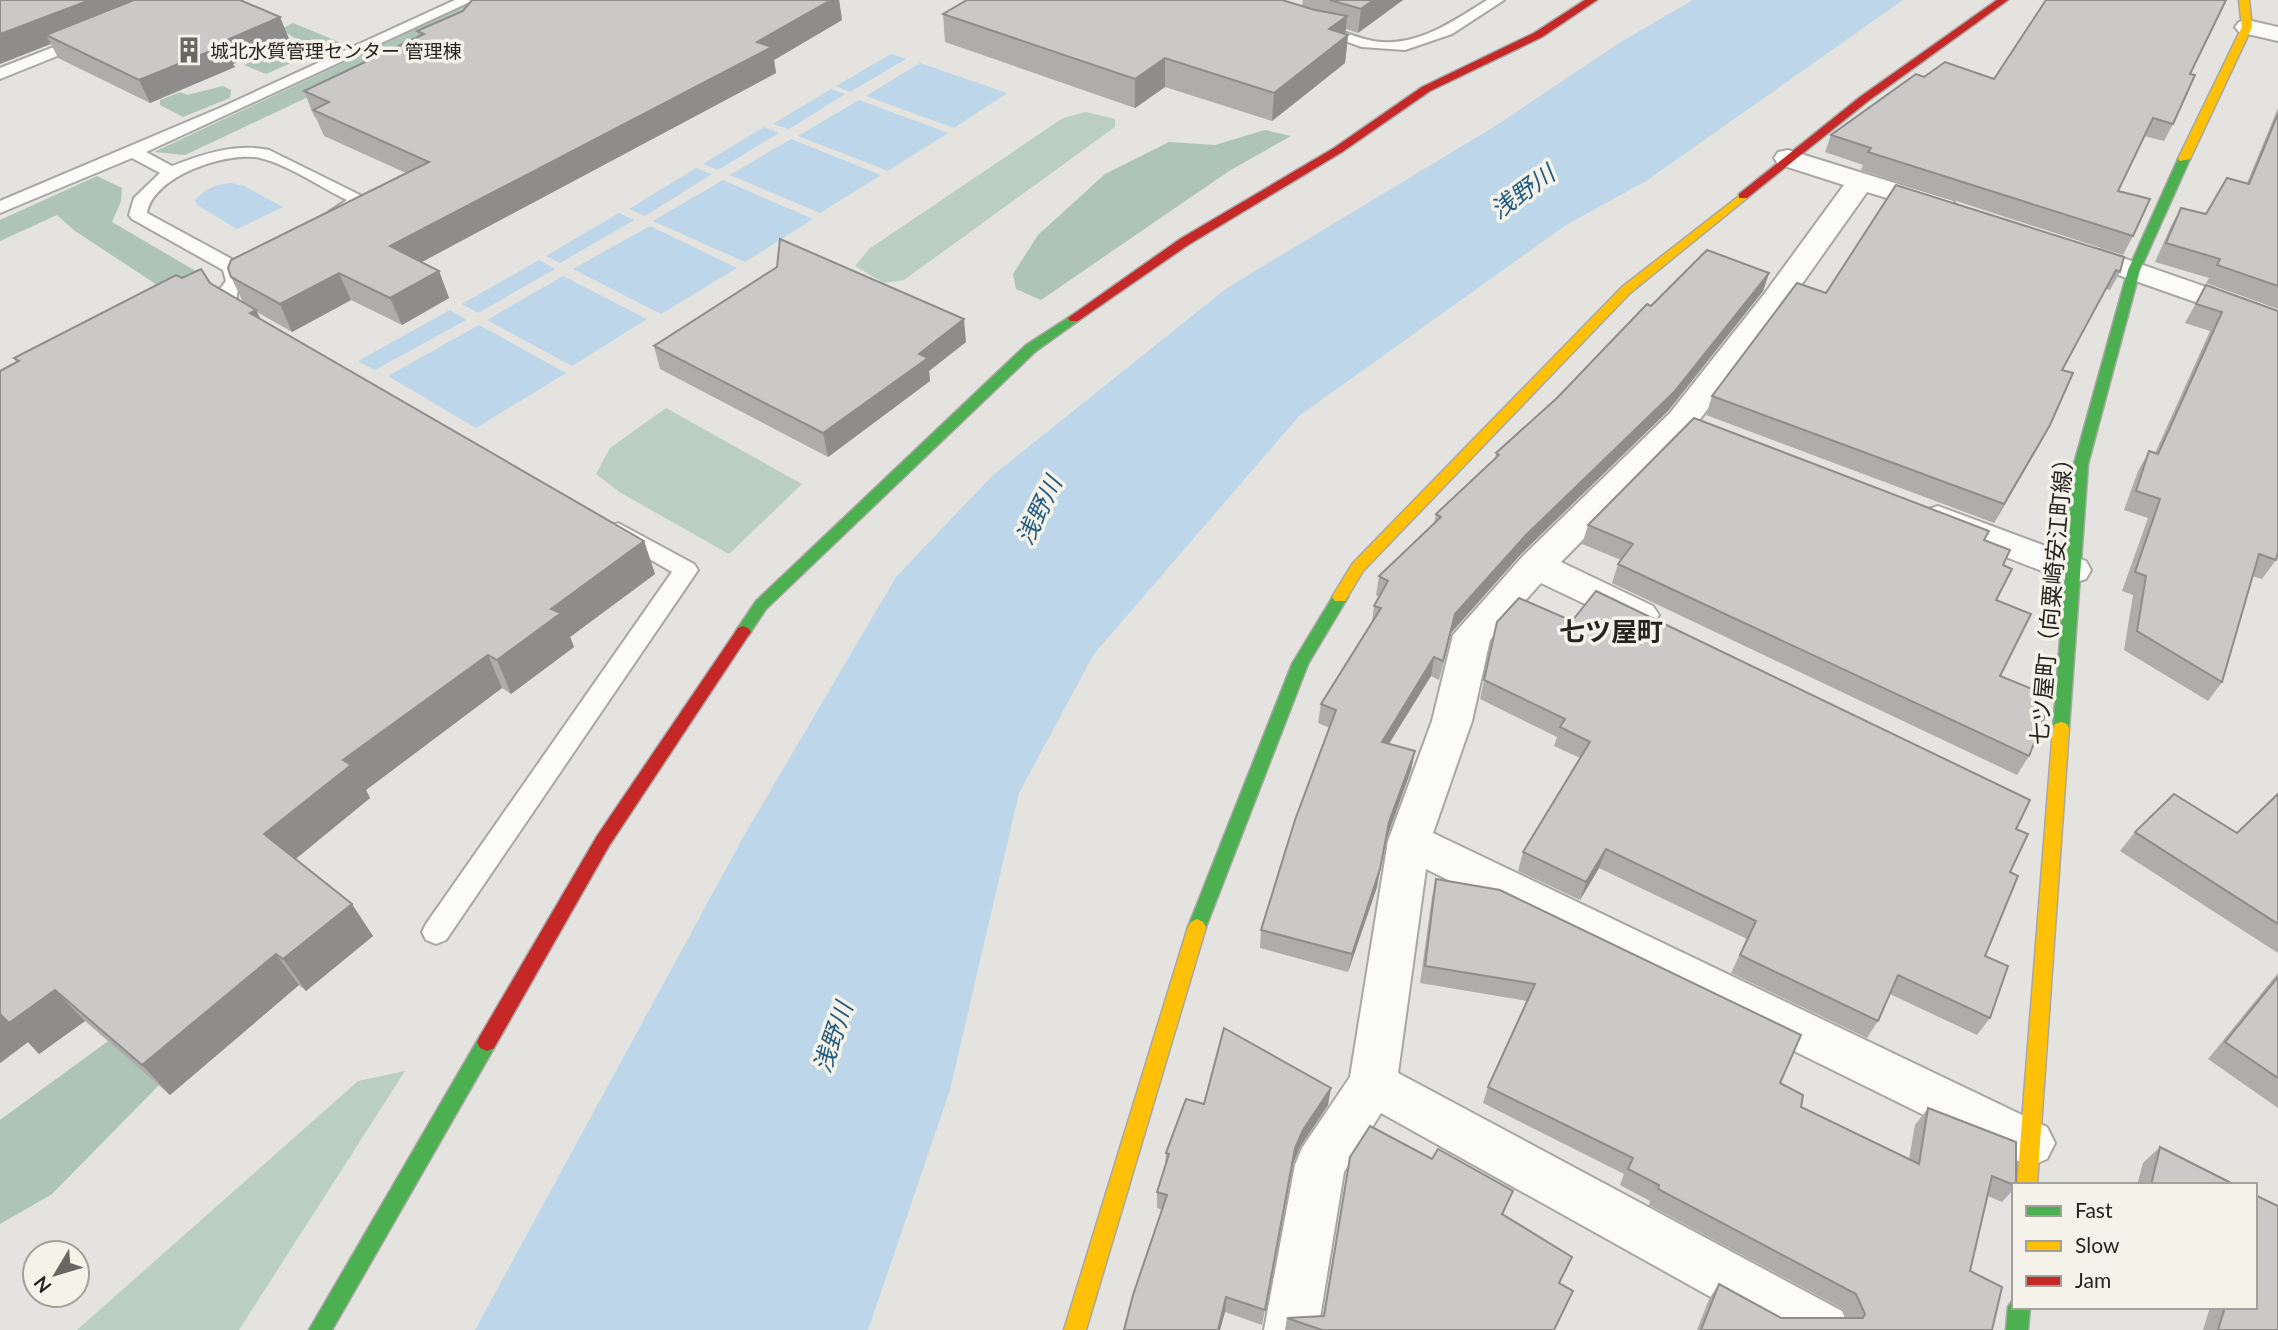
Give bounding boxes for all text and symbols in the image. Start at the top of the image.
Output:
building icon: 城北水質管理センター 管理棟 [174,35,204,65]
place label: 城北水質管理センター 管理棟 [210,39,462,62]
water label: 浅野川 [1484,156,1562,224]
street label: 七ツ屋町（向粟崎安江町線） [2024,446,2078,746]
water label: 浅野川 [1009,469,1068,549]
district label: 七ツ屋町 [1559,615,1663,647]
water label: 浅野川 [807,995,858,1076]
legend [2012,1183,2257,1309]
text: Fast [2075,1197,2113,1222]
text: Slow [2075,1232,2120,1257]
north arrow [21,1239,91,1309]
text: Jam [2075,1267,2111,1292]
text: N [29,1272,56,1298]

